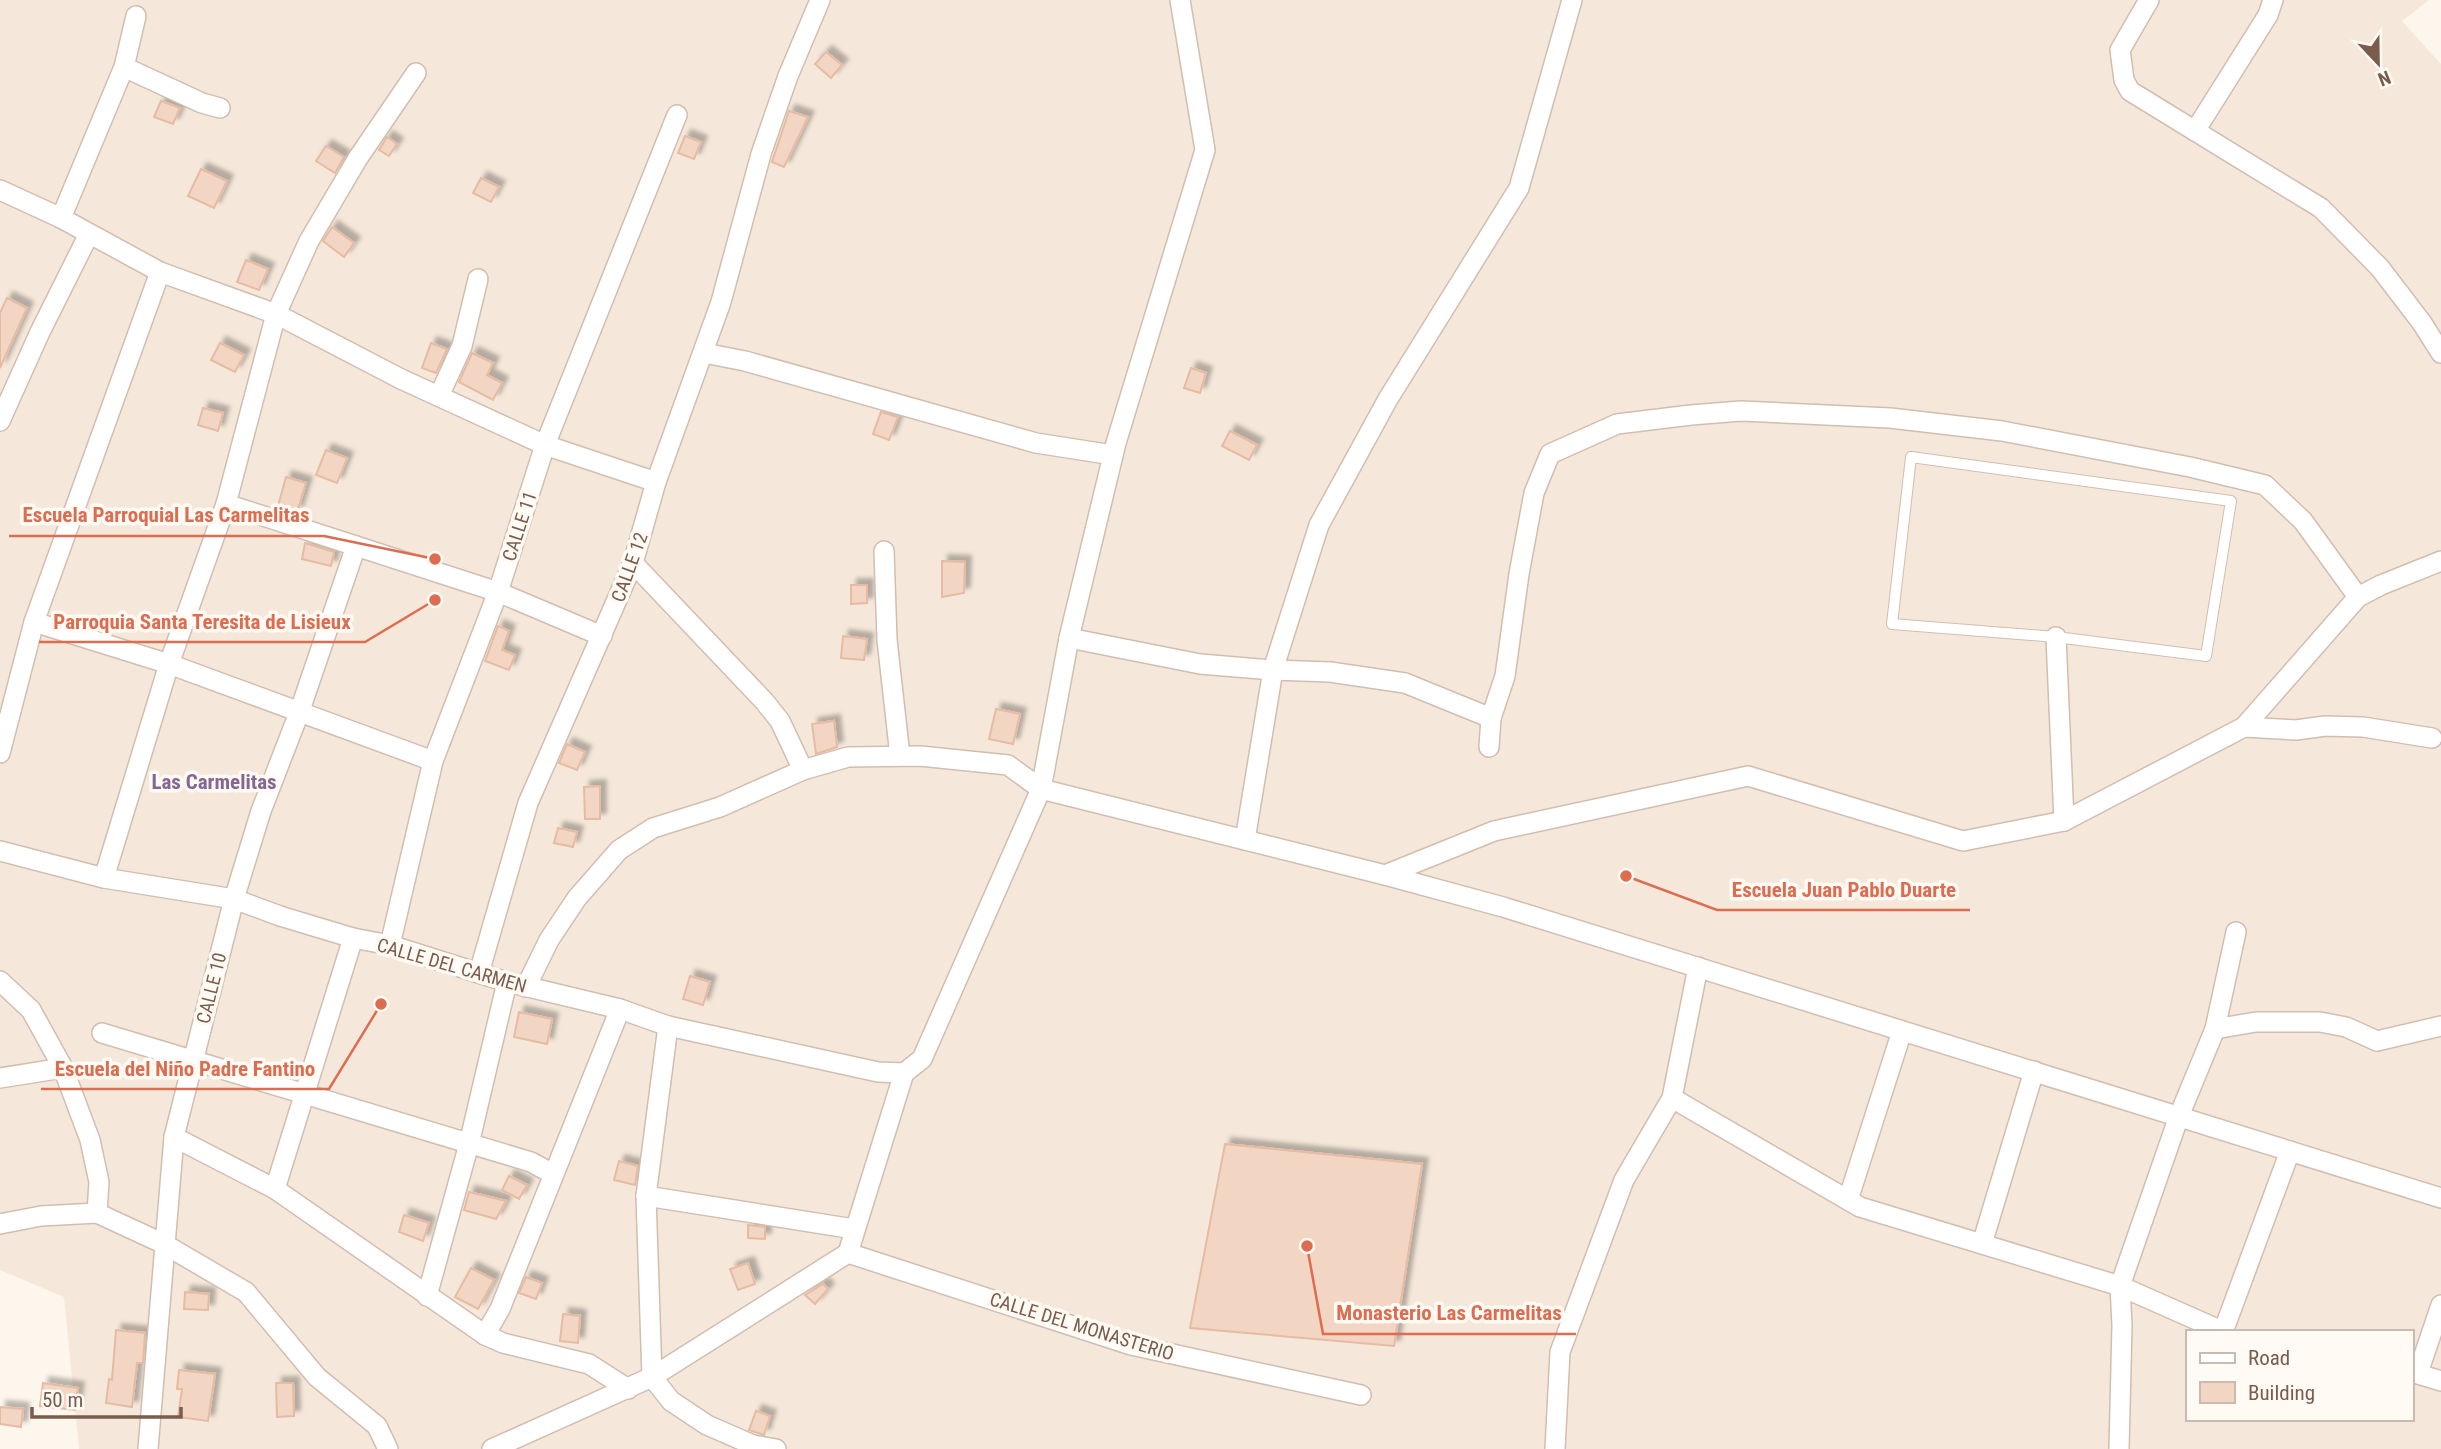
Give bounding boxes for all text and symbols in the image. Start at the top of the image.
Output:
north arrow [2343,28,2413,98]
text: N [2374,65,2394,91]
street label: CALLE 11 [497,488,542,564]
callout: Escuela Parroquial Las Carmelitas [9,494,324,536]
text: Escuela Parroquial Las Carmelitas [23,503,309,527]
street label: CALLE 12 [606,529,653,605]
callout: Parroquia Santa Teresita de Lisieux [39,600,365,642]
text: Parroquia Santa Teresita de Lisieux [53,610,351,634]
district label: Las Carmelitas [151,770,277,794]
callout: Escuela Juan Pablo Duarte [1717,868,1970,910]
text: Escuela Juan Pablo Duarte [1732,878,1956,902]
street label: CALLE DEL CARMEN [374,933,529,998]
street label: CALLE 10 [192,950,231,1026]
callout: Escuela del Niño Padre Fantino [41,1047,329,1089]
text: Escuela del Niño Padre Fantino [55,1057,315,1081]
street label: CALLE DEL MONASTERIO [987,1287,1177,1365]
callout: Monasterio Las Carmelitas [1323,1292,1576,1334]
text: Monasterio Las Carmelitas [1336,1301,1562,1325]
legend [2186,1330,2413,1421]
text: Road [2248,1346,2290,1370]
scale bar [32,1376,180,1420]
text: Building [2248,1381,2315,1405]
text: 50 m [42,1388,83,1412]

